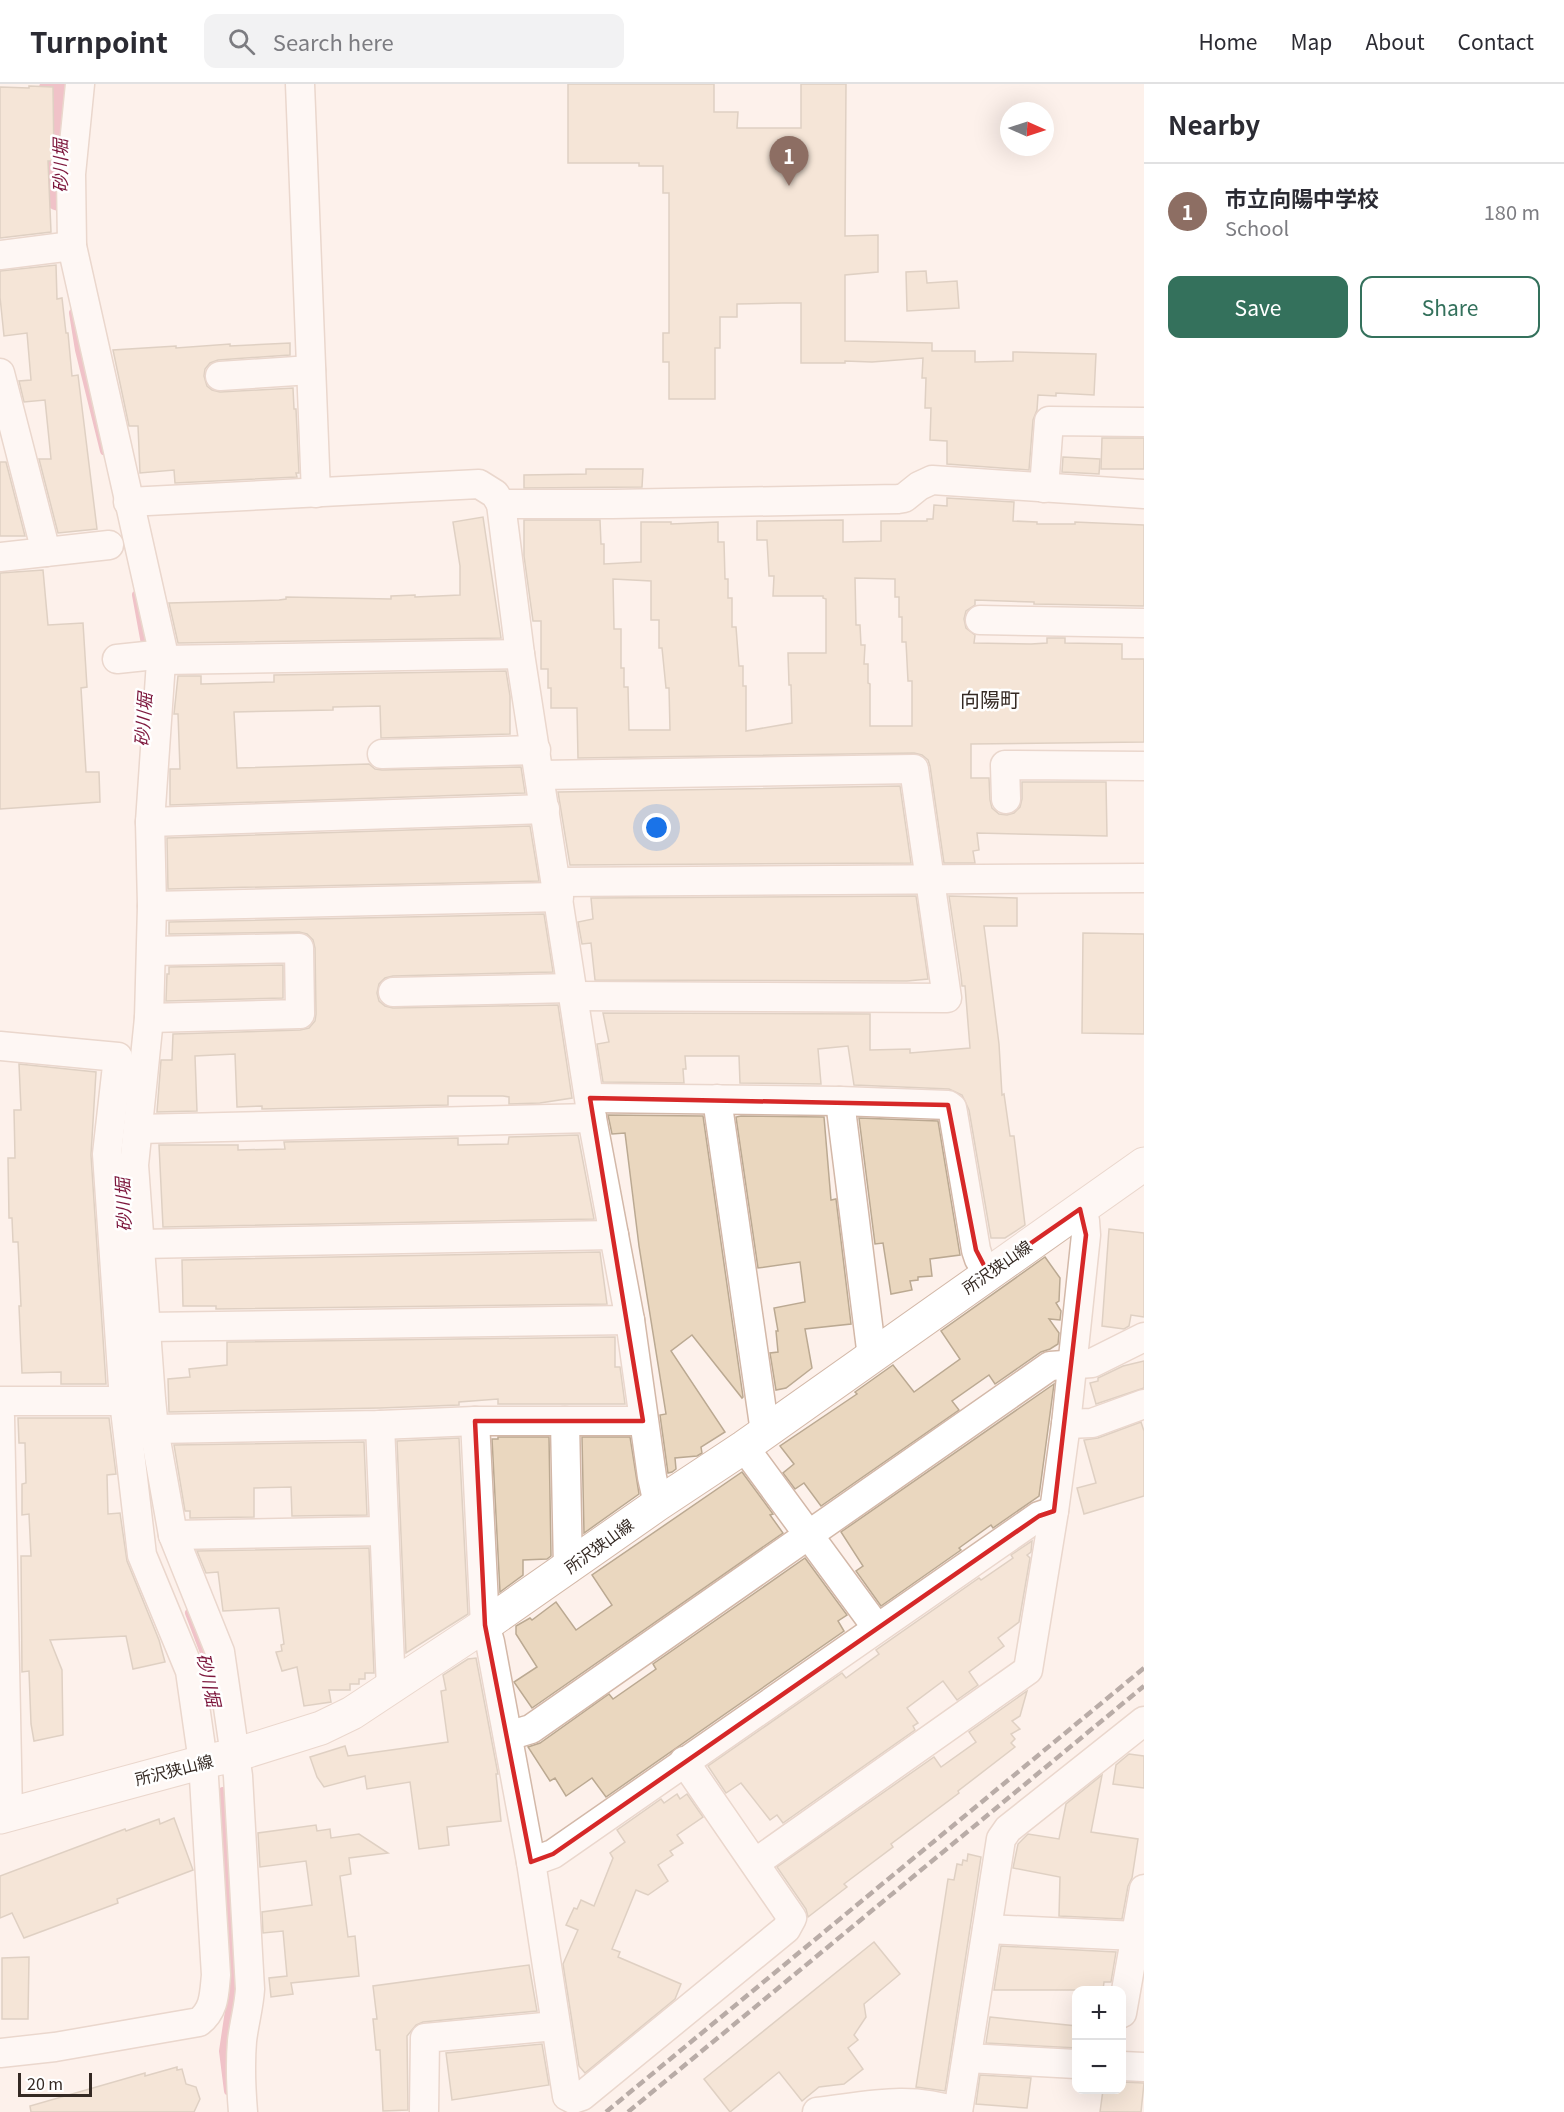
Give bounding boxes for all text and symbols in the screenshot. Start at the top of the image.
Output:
search box [204,14,624,68]
text: Turnpoint [30,21,168,61]
icon: search [225,25,258,58]
text: Search here [273,25,394,57]
text: Home [1198,26,1258,56]
text: Map [1291,26,1332,56]
text: About [1365,26,1425,56]
text: Contact [1458,26,1534,56]
north arrow [1000,102,1054,156]
text: Nearby [1168,105,1260,142]
water label: 砂川堀 [46,136,72,193]
pin: 1 [770,136,808,186]
text: 市立向陽中学校 [1225,181,1379,213]
text: 1 [1182,197,1193,226]
text: 180 m [1484,197,1540,226]
text: School [1225,213,1289,242]
button: Save [1168,276,1348,338]
button: Share [1360,276,1540,338]
district label: 向陽町 [960,684,1020,713]
water label: 砂川堀 [127,689,157,748]
your location [642,813,671,842]
water label: 砂川堀 [108,1175,136,1233]
street label: 所沢狭山線 [957,1233,1036,1299]
street label: 所沢狭山線 [559,1512,638,1578]
water label: 砂川堀 [192,1650,229,1712]
street label: 所沢狭山線 [132,1748,215,1790]
map controls [1072,1986,1126,2094]
button: + [1072,1986,1126,2040]
button: − [1072,2040,1126,2094]
scale bar [18,2070,92,2098]
text: 20 m [27,2071,63,2095]

